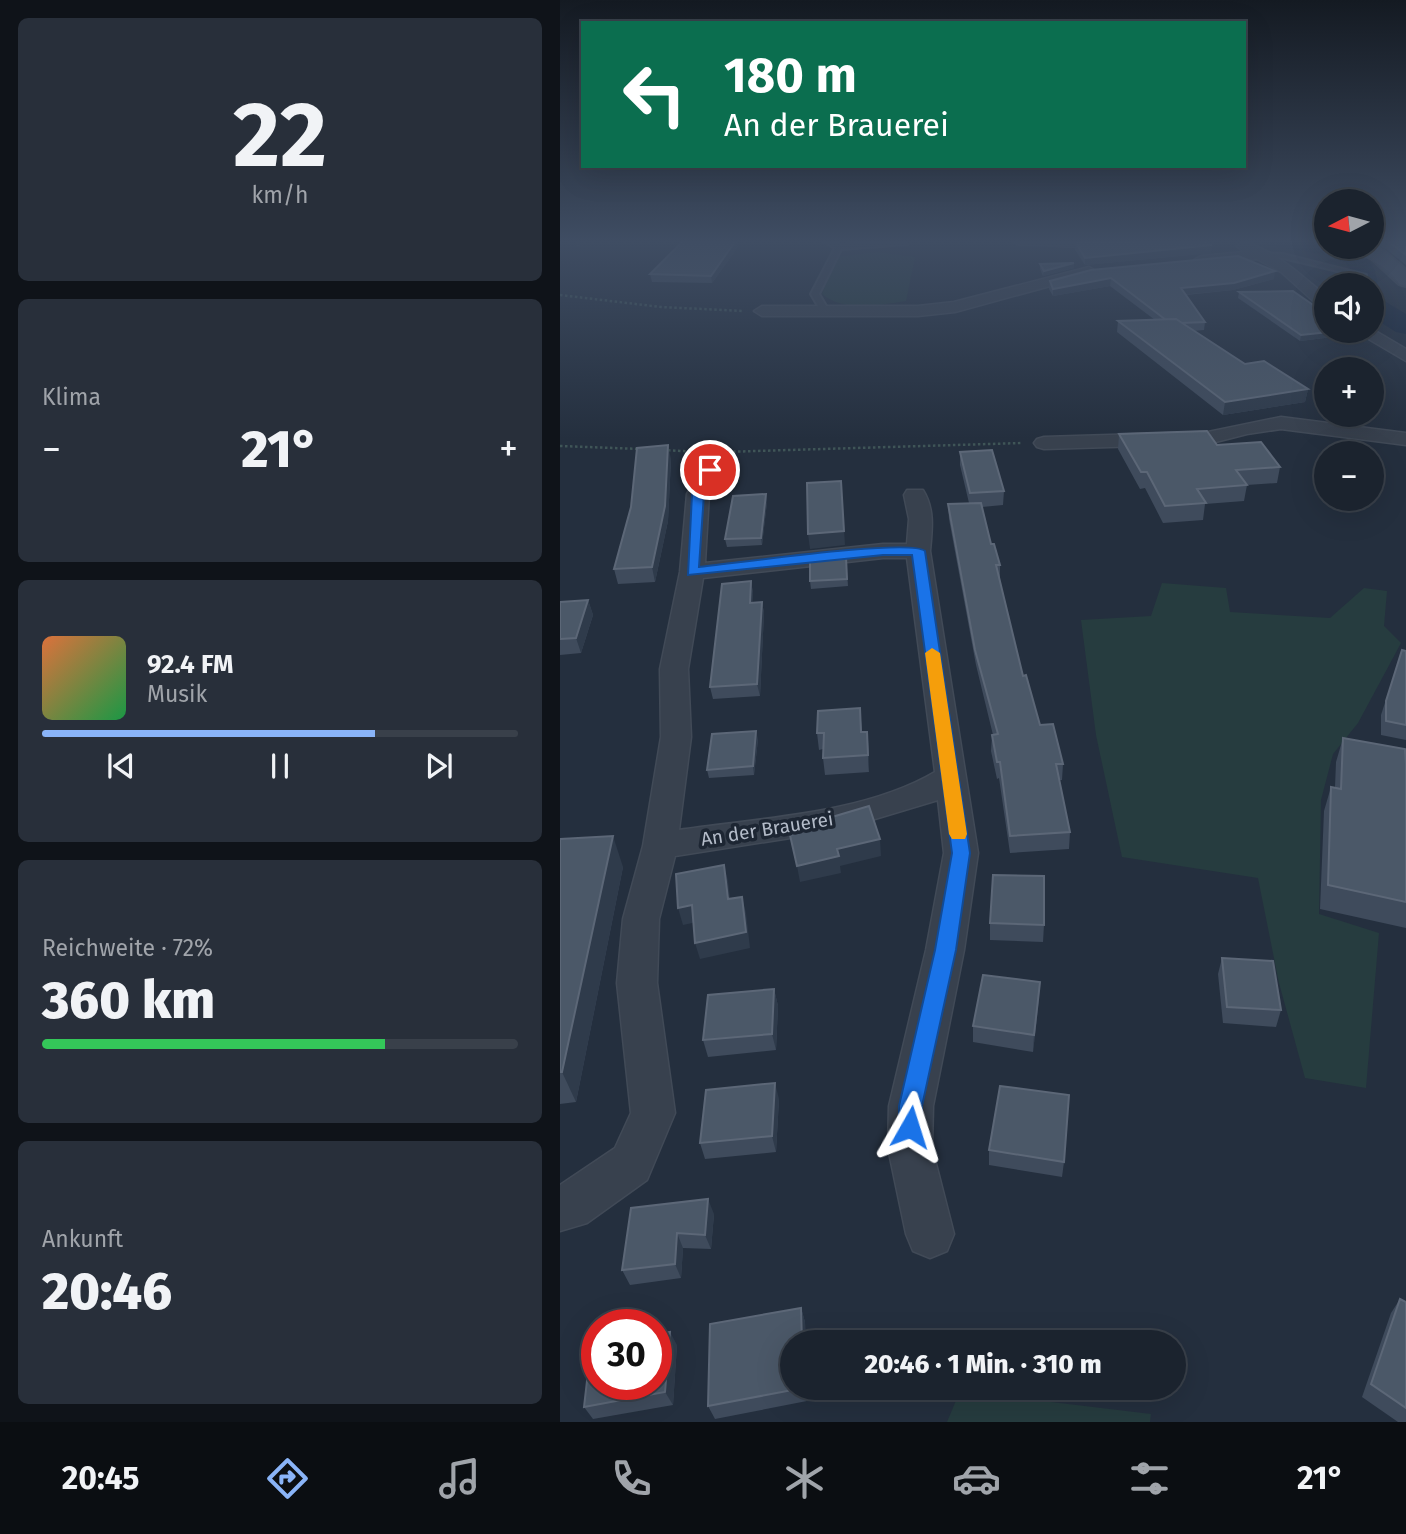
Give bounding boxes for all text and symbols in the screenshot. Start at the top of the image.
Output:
text: 180 m [724,46,857,105]
icon: left [609,49,700,140]
text: 22 [233,81,327,190]
text: An der Brauerei [724,106,949,144]
text: km/h [252,181,308,209]
north arrow [1314,189,1384,259]
map controls [1314,189,1384,511]
button: sound [1314,273,1384,343]
button: + [1314,357,1384,427]
text: Klima [42,383,101,411]
text: 21° [241,418,319,481]
text: − [42,426,61,472]
text: + [499,426,518,472]
pin [680,440,740,500]
button: − [1314,441,1384,511]
icon: arrive [691,451,729,489]
text: 92.4 FM [147,649,233,680]
text: Musik [147,680,207,708]
icon: previous [102,747,140,785]
icon: pause [261,747,299,785]
icon: next [420,747,458,785]
street label: An der Brauerei [699,807,835,851]
text: Reichweite · 72% [42,934,213,962]
text: 360 km [42,969,215,1032]
position arrow [873,1090,947,1164]
text: Ankunft [42,1225,123,1253]
text: 20:46 [42,1260,172,1323]
speed limit sign: 30 [581,1309,672,1400]
text: 20:46 · 1 Min. · 310 m [864,1349,1102,1380]
icon: directions [263,1454,312,1503]
icon: music [435,1454,484,1503]
icon: phone [607,1454,656,1503]
icon: climate [780,1454,829,1503]
icon: car [952,1454,1001,1503]
icon: filters [1125,1454,1174,1503]
text: 20:45 [62,1459,139,1497]
text: 21° [1297,1459,1344,1497]

